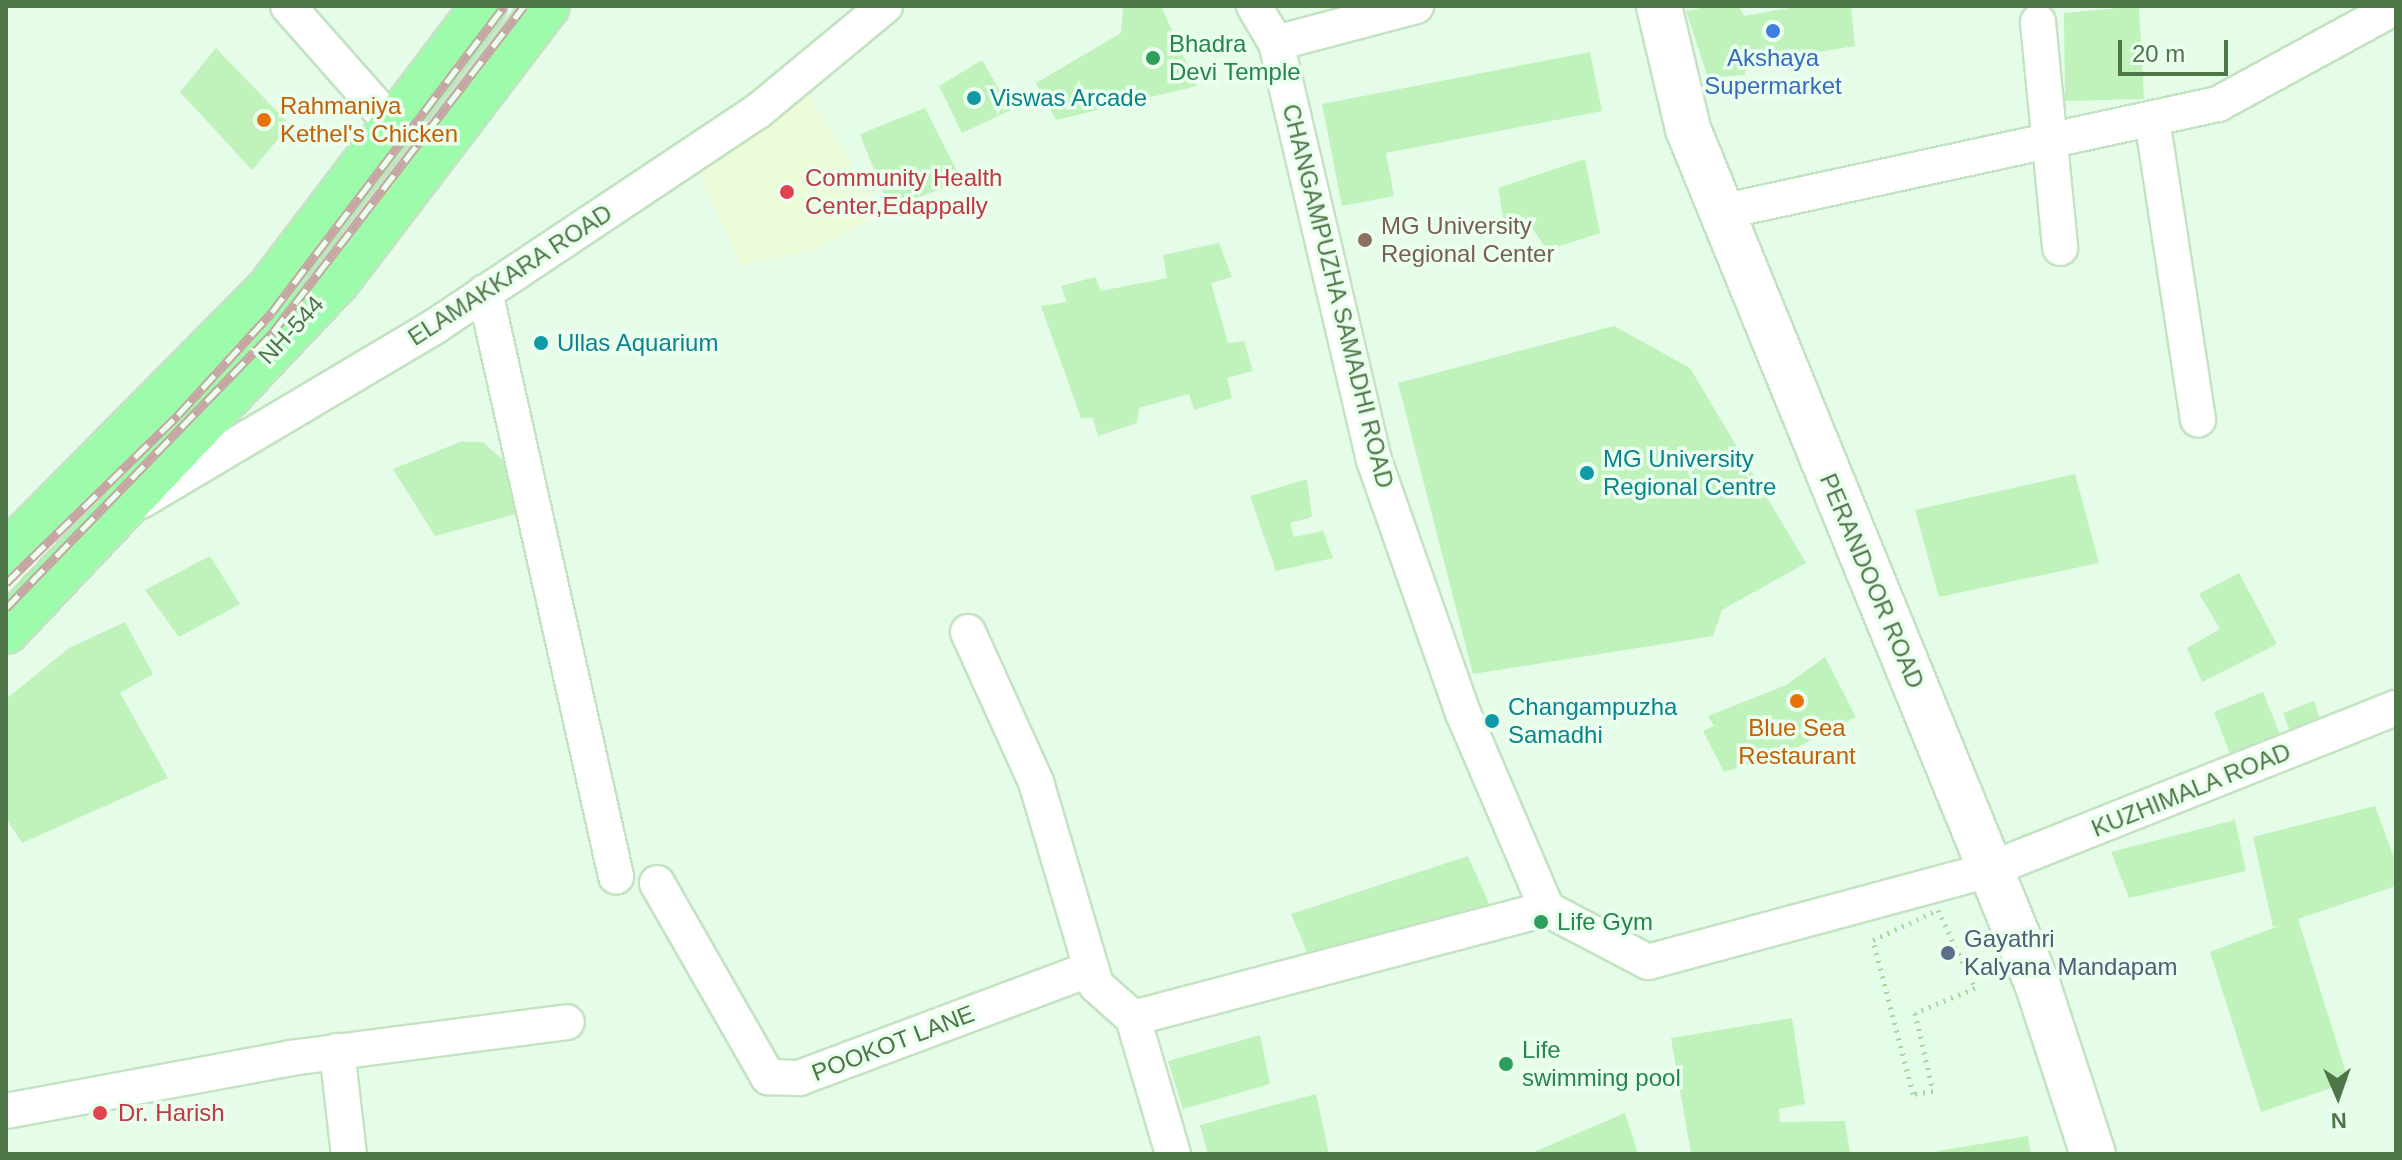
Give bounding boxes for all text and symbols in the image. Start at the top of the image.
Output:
marker: Akshaya Supermarket [1764,22,1782,40]
scale bar [2122,24,2232,74]
place label: Bhadra Devi Temple [1169,30,1301,86]
text: 20 m [2132,40,2185,67]
place label: Akshaya Supermarket [1704,44,1842,100]
marker: Bhadra Devi Temple [1144,49,1162,67]
place label: Viswas Arcade [990,84,1148,112]
marker: Viswas Arcade [965,89,983,107]
place label: Rahmaniya Kethel's Chicken [280,92,458,148]
street label: CHANGAMPUZHA SAMADHI ROAD [1276,100,1400,492]
marker: Rahmaniya Kethel's Chicken [255,111,273,129]
place label: Community Health Center,Edappally [805,164,1002,220]
marker: Community Health Center,Edappally [776,181,798,203]
street label: ELAMAKKARA ROAD [402,198,618,352]
place label: MG University Regional Center [1381,212,1554,268]
marker: MG University Regional Center [1356,231,1374,249]
street label: NH-544 [252,290,330,370]
place label: Ullas Aquarium [557,329,720,357]
marker: Ullas Aquarium [532,334,550,352]
place label: MG University Regional Centre [1603,445,1776,501]
marker: MG University Regional Centre [1578,464,1596,482]
street label: PERANDOOR ROAD [1814,469,1930,693]
marker: Blue Sea Restaurant [1788,692,1806,710]
place label: Changampuzha Samadhi [1508,693,1677,749]
marker: Changampuzha Samadhi [1483,712,1501,730]
place label: Blue Sea Restaurant [1738,714,1856,770]
street label: KUZHIMALA ROAD [2087,737,2295,843]
place label: Life Gym [1557,908,1653,936]
marker: Life Gym [1532,913,1550,931]
place label: Gayathri Kalyana Mandapam [1964,925,2177,981]
marker: Gayathri Kalyana Mandapam [1939,944,1957,962]
street label: POOKOT LANE [808,999,978,1087]
place label: Life swimming pool [1522,1036,1681,1092]
marker: Life swimming pool [1497,1055,1515,1073]
north arrow [2298,1056,2378,1136]
place label: Dr. Harish [118,1099,225,1127]
marker: Dr. Harish [89,1102,111,1124]
text: N [2330,1108,2347,1133]

